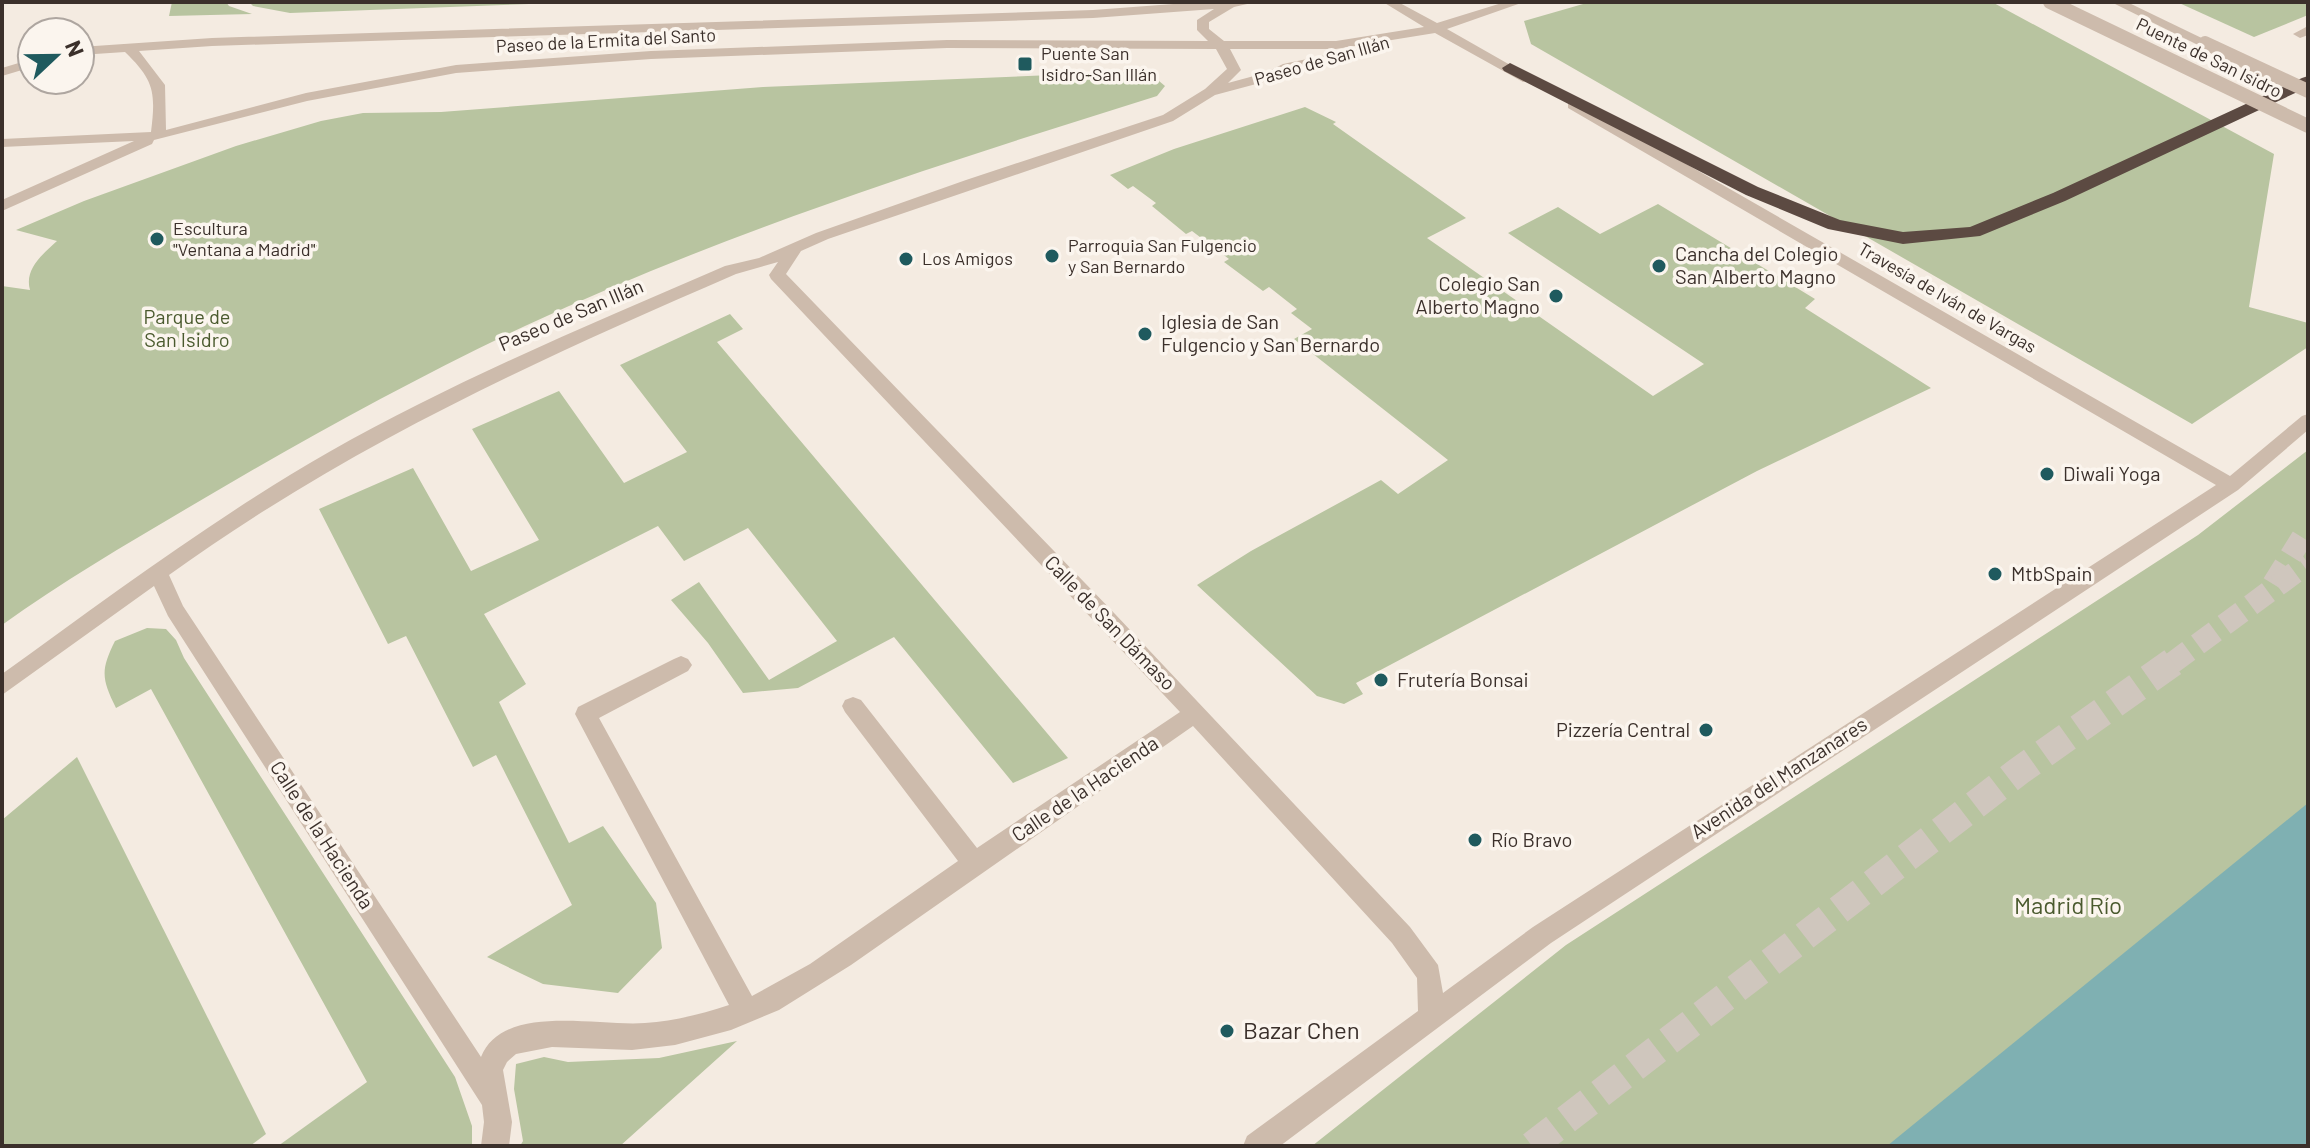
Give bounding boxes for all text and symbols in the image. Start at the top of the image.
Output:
street label: Puente de San Isidro [2133,12,2286,102]
north arrow [16,16,96,96]
street label: Paseo de la Ermita del Santo [495,23,717,57]
street label: Paseo de San Illán [1252,30,1392,90]
text: N [61,36,90,60]
place label: Puente San Isidro-San Illán [1041,42,1157,85]
marker: Puente San Isidro-San Illán [1016,55,1034,73]
place label: Escultura "Ventana a Madrid" [173,217,316,260]
marker: Escultura "Ventana a Madrid" [148,230,166,248]
place label: Parroquia San Fulgencio y San Bernardo [1068,234,1257,277]
street label: Travesía de Iván de Vargas [1854,237,2041,357]
place label: Cancha del Colegio San Alberto Magno [1675,241,1838,288]
place label: Los Amigos [922,247,1013,269]
marker: Parroquia San Fulgencio y San Bernardo [1043,247,1061,265]
marker: Los Amigos [897,250,915,268]
marker: Cancha del Colegio San Alberto Magno [1650,257,1668,275]
place label: Colegio San Alberto Magno [1416,271,1540,318]
street label: Paseo de San Illán [495,273,647,355]
marker: Colegio San Alberto Magno [1547,287,1565,305]
park label: Parque de San Isidro [143,304,231,351]
place label: Iglesia de San Fulgencio y San Bernardo [1161,309,1380,356]
marker: Iglesia de San Fulgencio y San Bernardo [1136,325,1154,343]
place label: Diwali Yoga [2063,461,2161,485]
marker: Diwali Yoga [2038,465,2056,483]
street label: Calle de San Dámaso [1040,550,1181,695]
place label: MtbSpain [2011,561,2092,585]
marker: MtbSpain [1986,565,2004,583]
place label: Frutería Bonsai [1397,667,1529,691]
marker: Frutería Bonsai [1372,671,1390,689]
street label: Avenida del Manzanares [1686,711,1871,843]
place label: Pizzería Central [1556,717,1690,741]
marker: Pizzería Central [1697,721,1715,739]
street label: Calle de la Hacienda [1007,730,1162,846]
street label: Calle de la Hacienda [266,756,380,913]
place label: Río Bravo [1491,827,1572,851]
marker: Río Bravo [1466,831,1484,849]
park label: Madrid Río [2014,890,2122,919]
place label: Bazar Chen [1243,1015,1360,1044]
marker: Bazar Chen [1218,1022,1236,1040]

